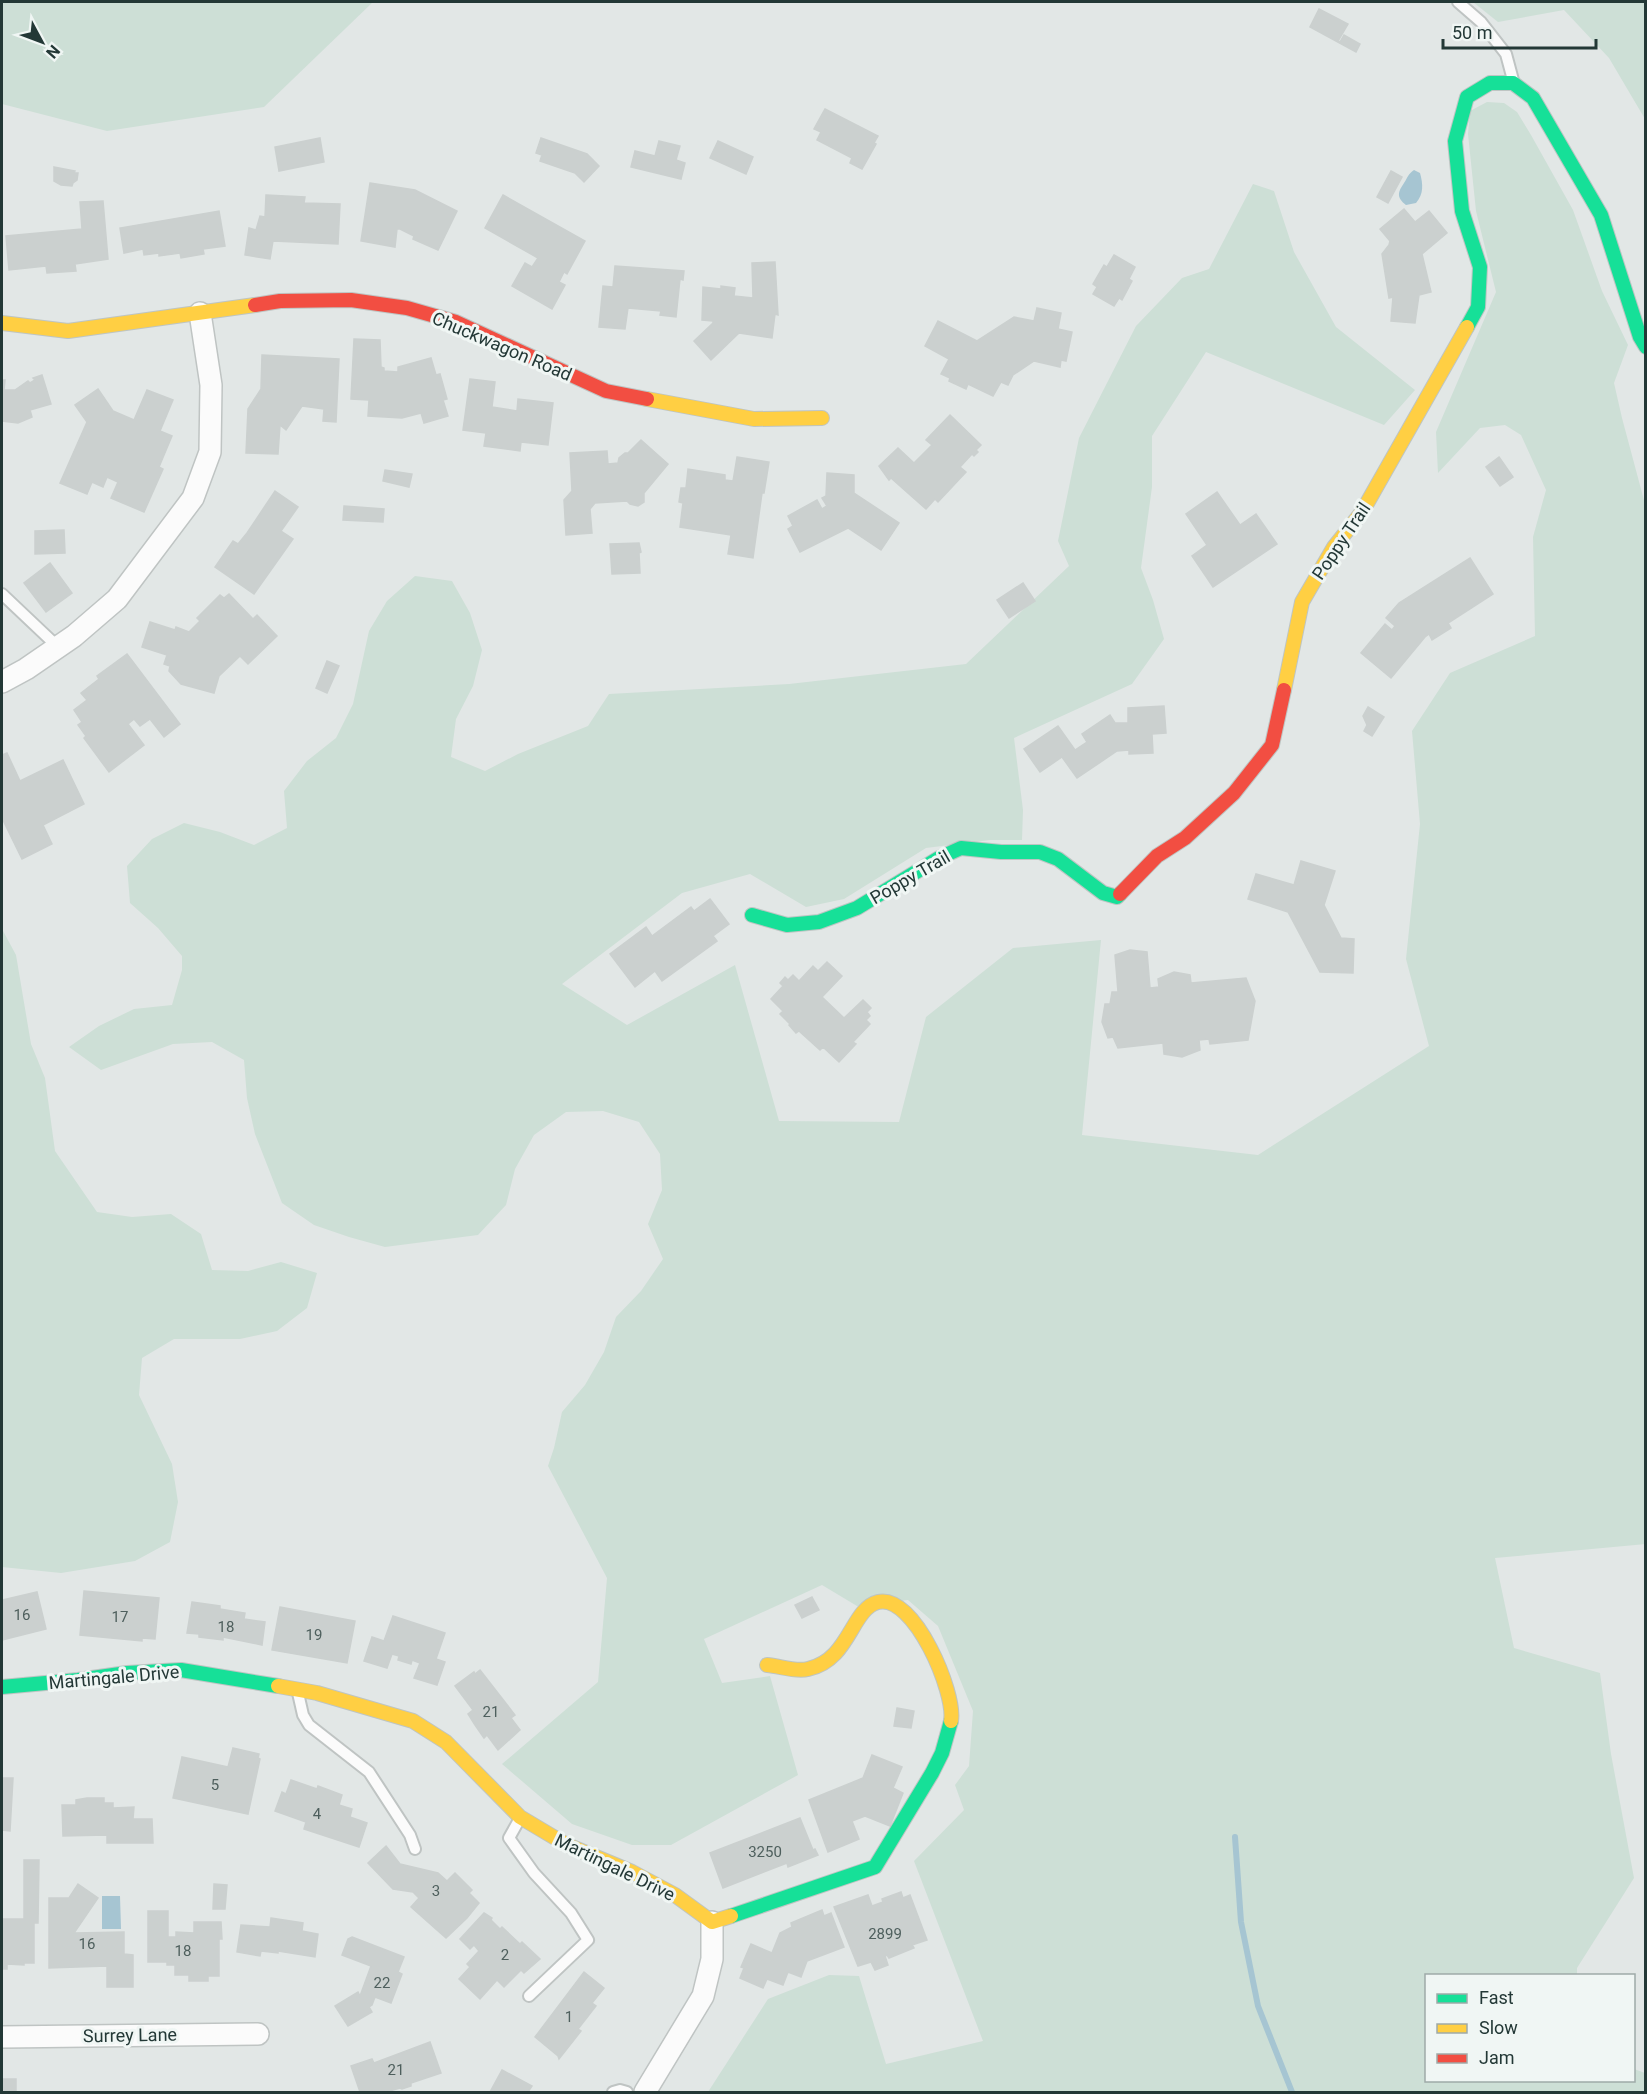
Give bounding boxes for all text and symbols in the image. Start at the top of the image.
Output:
north arrow [12,12,72,72]
scale bar [1443,12,1596,50]
text: 50 m [1452,22,1492,43]
text: N [42,41,64,62]
street label: Chuckwagon Road [429,307,575,385]
street label: Poppy Trail [1308,498,1374,584]
street label: Poppy Trail [866,846,954,908]
house number: 16 [14,1606,30,1624]
house number: 17 [112,1608,128,1626]
house number: 18 [218,1618,234,1636]
house number: 19 [306,1626,322,1644]
street label: Martingale Drive [48,1661,180,1693]
house number: 21 [483,1703,499,1721]
house number: 5 [211,1776,219,1794]
house number: 4 [313,1805,322,1823]
street label: Martingale Drive [552,1829,678,1905]
house number: 3250 [748,1843,782,1861]
house number: 3 [432,1882,440,1900]
house number: 2899 [868,1925,902,1943]
house number: 16 [79,1935,95,1953]
house number: 18 [175,1942,191,1960]
house number: 2 [501,1946,509,1964]
house number: 22 [374,1974,390,1992]
legend [1425,1974,1635,2082]
text: Fast [1479,1987,1514,2008]
house number: 1 [565,2008,573,2026]
text: Slow [1479,2017,1518,2038]
street label: Surrey Lane [83,2024,177,2046]
text: Jam [1479,2047,1515,2068]
house number: 21 [388,2061,404,2079]

